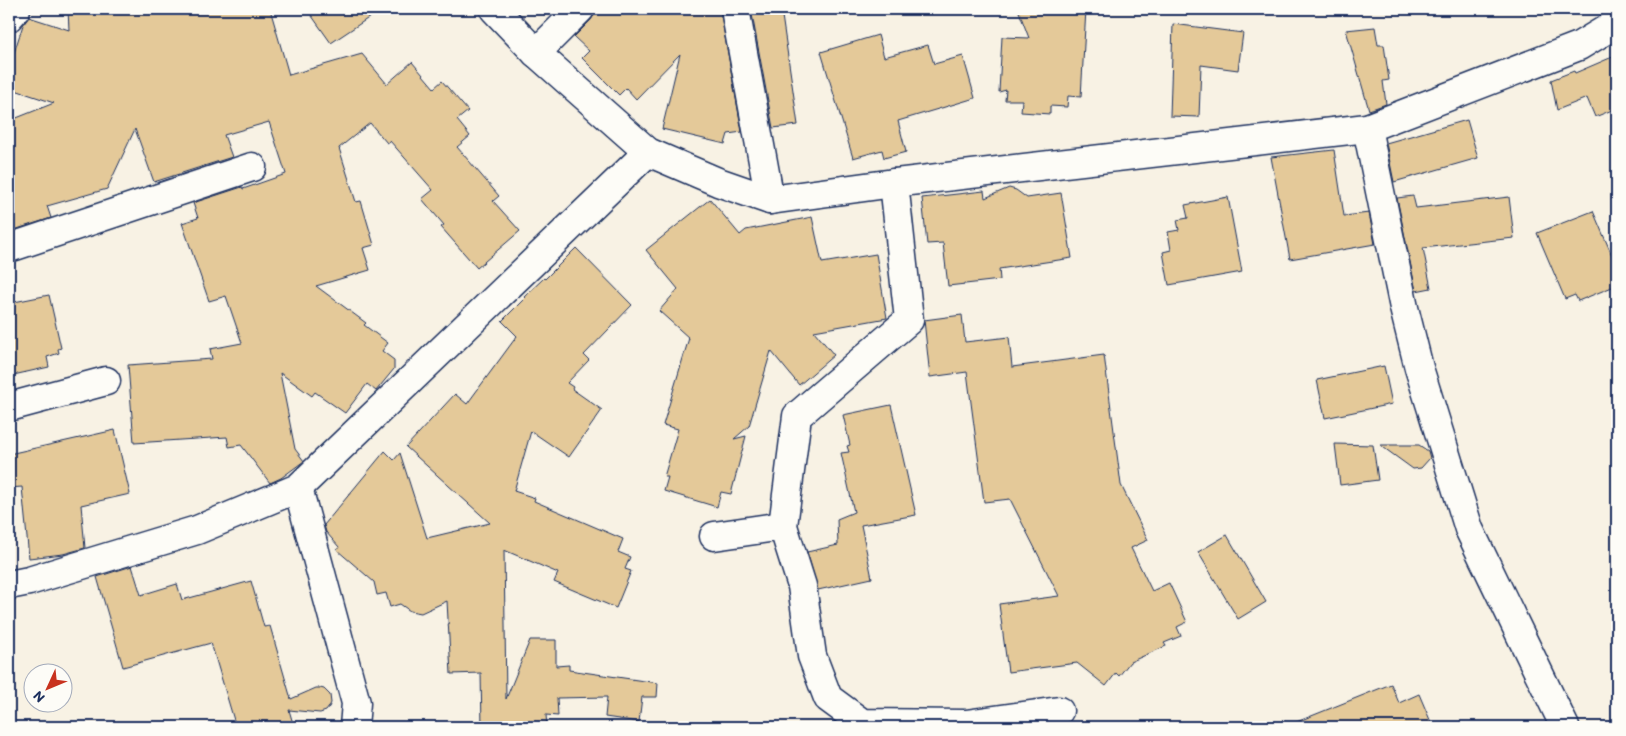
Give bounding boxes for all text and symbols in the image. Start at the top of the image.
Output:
north arrow [22,664,72,714]
text: N [30,687,48,706]

